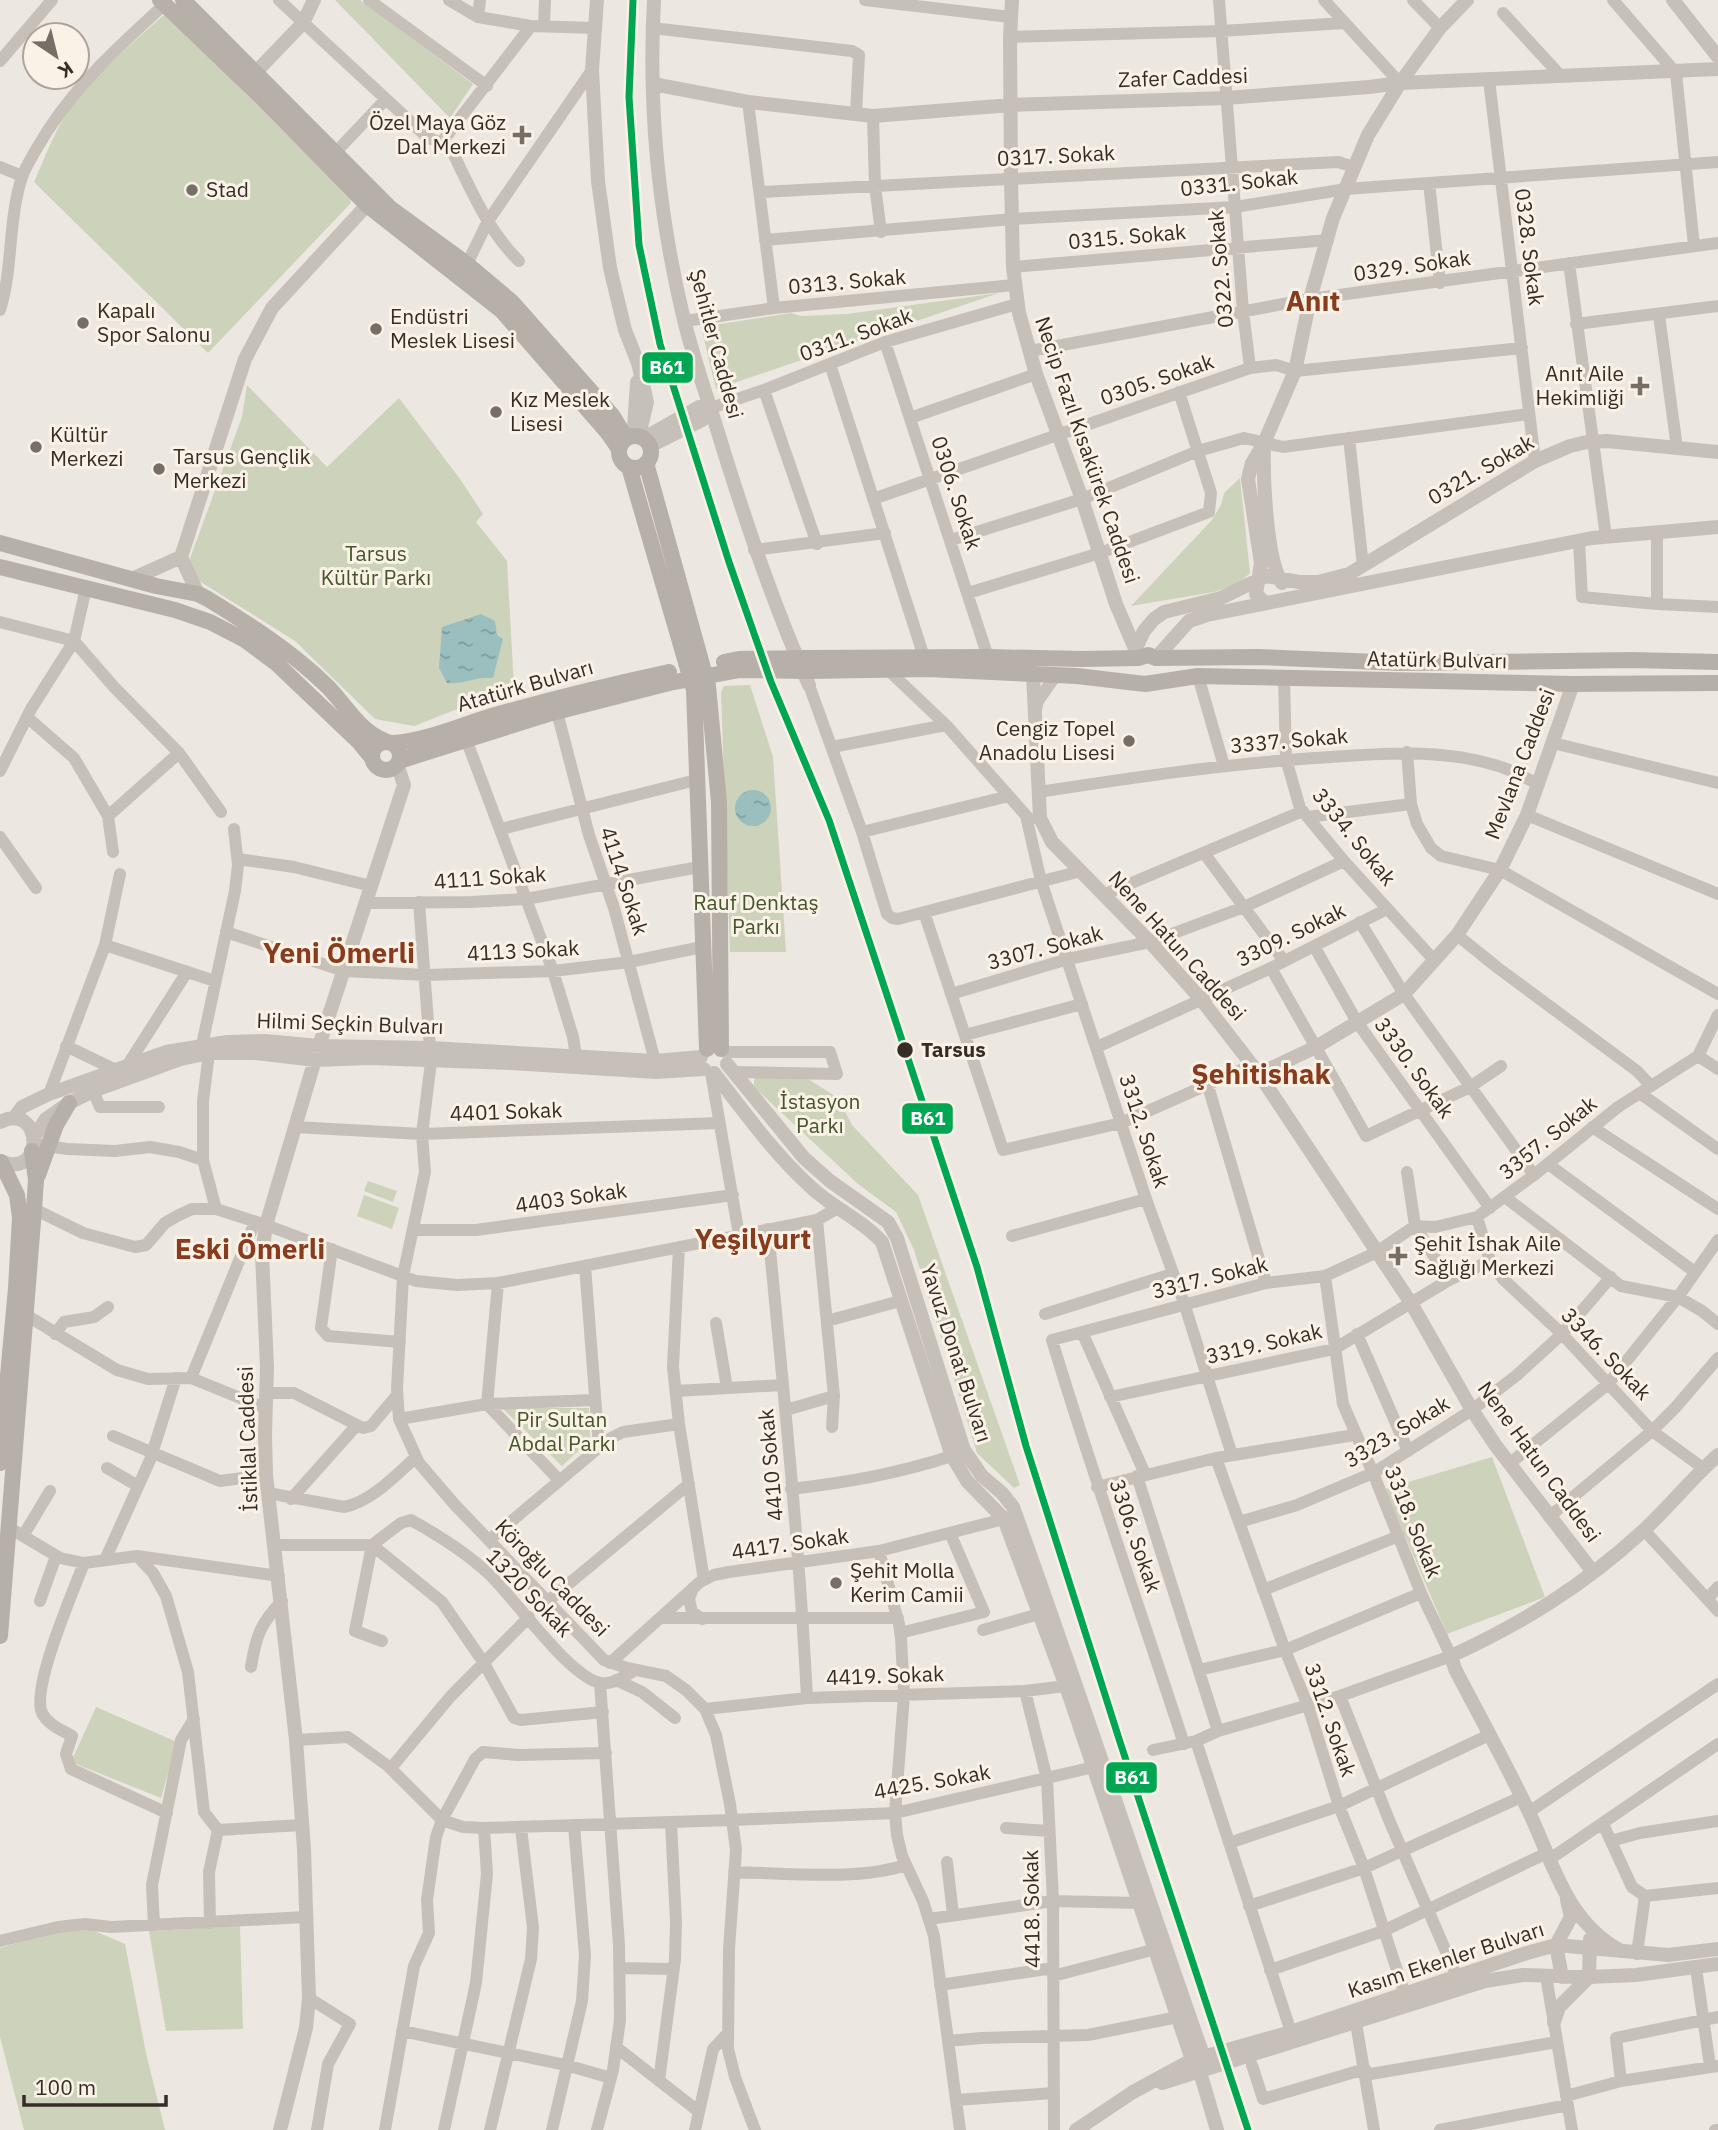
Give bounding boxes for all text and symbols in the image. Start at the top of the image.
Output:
north arrow [21,21,91,91]
text: K [53,56,78,84]
street label: Zafer Caddesi [1118,61,1248,93]
place label: Özel Maya Göz Dal Merkezi [369,108,506,160]
marker: Özel Maya Göz Dal Merkezi [512,125,532,145]
street label: 0317. Sokak [996,138,1116,172]
street label: 0331. Sokak [1179,162,1299,202]
place label: Stad [206,175,249,203]
marker: Stad [184,182,200,198]
street label: 0328. Sokak [1509,186,1551,307]
street label: 0322. Sokak [1201,209,1239,329]
street label: 0315. Sokak [1067,217,1187,255]
street label: 0329. Sokak [1351,243,1472,287]
street label: 0313. Sokak [787,262,907,300]
street label: Şehitler Caddesi [684,266,750,422]
district label: Anıt [1286,282,1340,319]
place label: Kapalı Spor Salonu [97,296,211,348]
street label: 0311. Sokak [795,301,916,367]
place label: Endüstri Meslek Lisesi [390,302,515,354]
street label: Necip Fazıl Kısakürek Caddesi [1029,313,1147,587]
marker: Kapalı Spor Salonu [75,315,91,331]
marker: Endüstri Meslek Lisesi [368,321,384,337]
street label: 0305. Sokak [1096,347,1217,412]
line badge: B61 [641,351,694,384]
text: B61 [649,355,685,379]
place label: Anıt Aile Hekimliği [1536,359,1624,411]
marker: Anıt Aile Hekimliği [1630,376,1650,396]
place label: Kız Meslek Lisesi [510,385,610,437]
marker: Kız Meslek Lisesi [488,404,504,420]
place label: Kültür Merkezi [50,420,123,472]
street label: 0321. Sokak [1422,427,1539,511]
street label: 0306. Sokak [925,432,989,553]
marker: Kültür Merkezi [28,439,44,455]
place label: Tarsus Gençlik Merkezi [173,442,310,494]
marker: Tarsus Gençlik Merkezi [151,461,167,477]
park label: Tarsus Kültür Parkı [321,539,431,591]
street label: Atatürk Bulvarı [1367,644,1507,674]
street label: Atatürk Bulvarı [453,652,596,718]
street label: Mevlana Caddesi [1477,684,1561,843]
place label: Cengiz Topel Anadolu Lisesi [979,714,1115,766]
street label: 3337. Sokak [1229,721,1349,759]
marker: Cengiz Topel Anadolu Lisesi [1121,733,1137,749]
street label: 3334. Sokak [1307,782,1403,891]
street label: 4114 Sokak [594,823,656,939]
street label: 4111 Sokak [433,859,547,895]
street label: Nene Hatun Caddesi [1103,864,1253,1026]
park label: Rauf Denktaş Parkı [693,888,819,940]
street label: 3309. Sokak [1231,896,1350,973]
street label: 3307. Sokak [984,918,1105,976]
street label: 4113 Sokak [466,933,580,967]
district label: Yeni Ömerli [263,934,415,971]
street label: Hilmi Seçkin Bulvarı [256,1006,444,1040]
street label: 3330. Sokak [1369,1011,1461,1123]
place label: Tarsus [921,1035,986,1063]
marker: Tarsus [895,1040,915,1060]
district label: Şehitishak [1191,1055,1332,1092]
street label: 3312. Sokak [1113,1070,1177,1191]
park label: İstasyon Parkı [780,1087,860,1139]
street label: 3357. Sokak [1493,1089,1602,1185]
street label: 4401 Sokak [449,1095,563,1127]
line badge: B61 [901,1102,954,1135]
text: B61 [910,1106,946,1130]
street label: 4403 Sokak [513,1175,629,1219]
district label: Yeşilyurt [695,1220,811,1257]
place label: Şehit İshak Aile Sağlığı Merkezi [1414,1229,1561,1281]
district label: Eski Ömerli [175,1230,325,1267]
marker: Şehit İshak Aile Sağlığı Merkezi [1388,1246,1408,1266]
street label: 3317. Sokak [1149,1249,1271,1305]
street label: Yavuz Donat Bulvarı [915,1260,999,1446]
street label: 3346. Sokak [1556,1301,1658,1406]
street label: 3319. Sokak [1203,1316,1325,1370]
street label: İstiklal Caddesi [230,1366,264,1512]
street label: Nene Hatun Caddesi [1472,1375,1608,1548]
street label: 3323. Sokak [1339,1389,1454,1474]
park label: Pir Sultan Abdal Parkı [508,1405,616,1457]
street label: 4410 Sokak [751,1408,789,1522]
street label: 3318. Sokak [1379,1462,1449,1582]
street label: 3306. Sokak [1103,1475,1168,1596]
street label: Köroğlu Caddesi [489,1512,616,1642]
street label: 4417. Sokak [729,1521,850,1565]
street label: 1320 Sokak [481,1542,579,1643]
place label: Şehit Molla Kerim Camii [850,1556,964,1608]
marker: Şehit Molla Kerim Camii [828,1575,844,1591]
street label: 4419. Sokak [825,1659,945,1691]
street label: 3312. Sokak [1298,1659,1363,1780]
street label: 4425. Sokak [871,1757,992,1805]
line badge: B61 [1105,1761,1158,1794]
text: B61 [1114,1765,1150,1789]
street label: 4418. Sokak [1016,1850,1046,1968]
street label: Kasım Ekenler Bulvarı [1344,1914,1547,2004]
scale bar [24,2064,166,2108]
text: 100 m [35,2073,96,2101]

